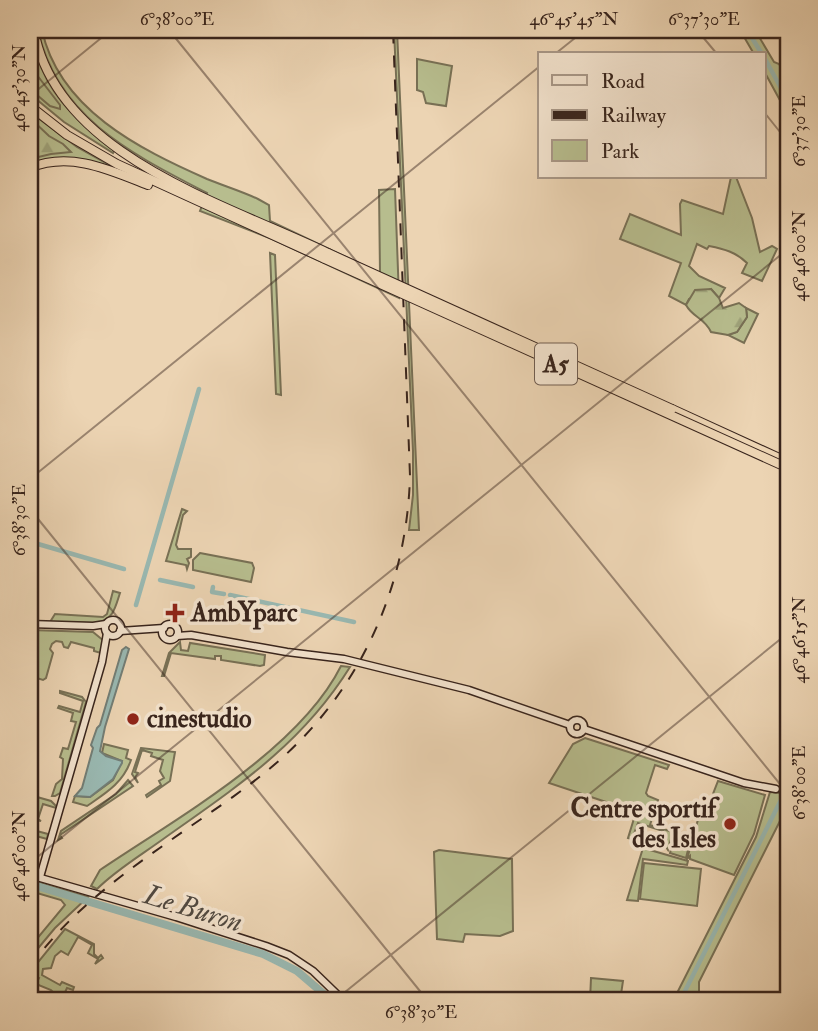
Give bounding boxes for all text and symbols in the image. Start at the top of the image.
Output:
text: 6°38'00"E [140,8,214,31]
text: 46°45'45"N [530,8,618,31]
text: 6°37'30"E [668,8,740,31]
text: 46°45'30"N [8,44,31,132]
legend [538,52,766,178]
text: Road [601,68,646,95]
text: 6°37'30"E [788,95,811,167]
text: Railway [601,102,667,129]
text: Park [601,138,639,165]
text: 46°46'00"N [788,211,811,301]
road number: A5 [535,344,577,384]
text: 6°38'30"E [8,484,31,556]
place label: AmbYparc [190,597,298,630]
text: 46°46'15"N [788,597,811,683]
marker: AmbYparc [165,603,185,623]
place label: cinestudio [147,703,252,735]
marker: cinestudio [125,711,141,727]
text: 6°38'00"E [788,746,811,820]
place label: Centre sportif des Isles [570,793,721,855]
text: 46°46'00"N [8,811,31,901]
marker: Centre sportif des Isles [722,816,738,832]
water label: Le Buron [139,877,246,941]
text: 6°38'30"E [385,1001,457,1024]

